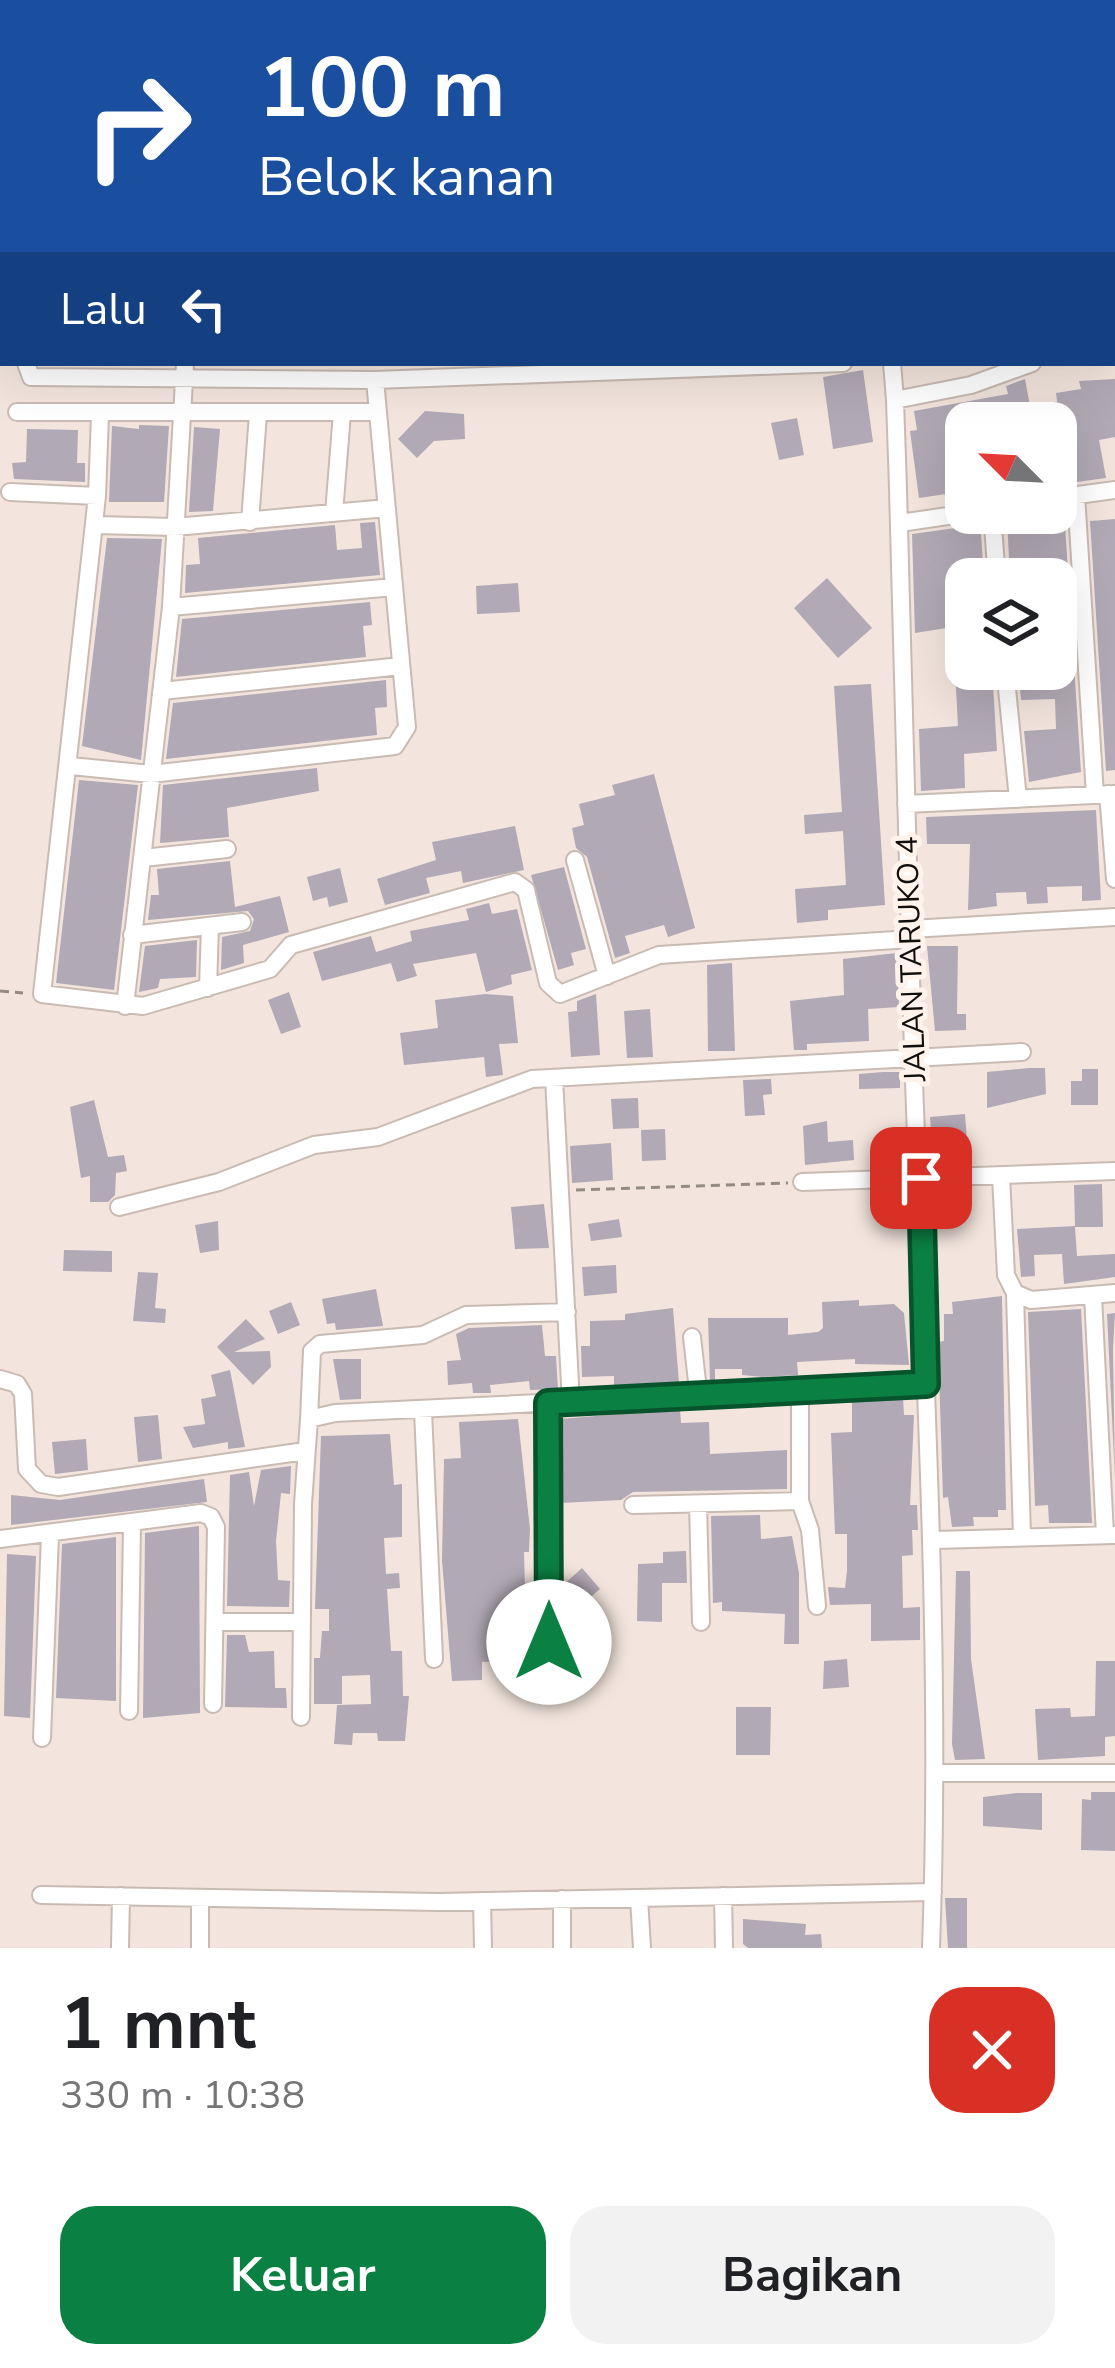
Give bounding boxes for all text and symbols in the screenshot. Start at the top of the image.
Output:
text: 100 m [258,31,506,146]
icon: right [60,48,216,204]
text: Belok kanan [258,140,555,214]
icon: left [171,276,237,342]
text: Lalu [60,279,147,340]
north arrow [945,402,1077,534]
map controls [945,402,1077,690]
button: layers [945,558,1077,690]
street label: JALAN TARUKO 4 [887,836,936,1083]
pin [870,1127,972,1229]
icon: arrive [888,1145,954,1211]
position arrow [486,1579,612,1705]
text: 1 mnt [60,1975,256,2073]
button: close [929,1987,1055,2113]
text: 330 m · 10:38 [60,2069,305,2122]
button: Keluar [60,2206,546,2344]
button: Bagikan [570,2206,1055,2344]

